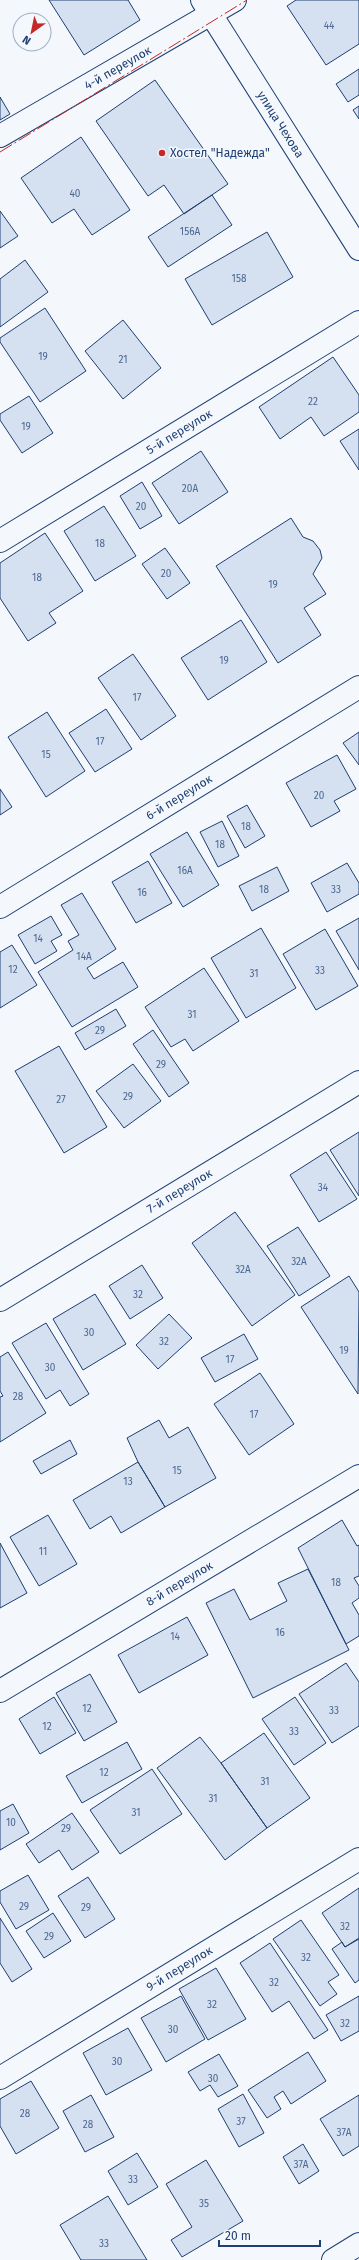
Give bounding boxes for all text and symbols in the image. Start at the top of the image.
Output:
north arrow [12,12,52,52]
house number: 44 [324,20,335,32]
text: N [20,33,33,47]
street label: 4-й переулок [82,43,154,93]
street label: улица Чехова [254,88,307,160]
place label: Хостел "Надежда" [170,146,270,160]
marker: Хостел "Надежда" [157,148,167,158]
house number: 40 [70,188,81,200]
house number: 156А [180,226,200,238]
house number: 158 [232,273,247,285]
house number: 19 [38,351,48,363]
house number: 21 [118,354,128,366]
house number: 22 [308,396,318,408]
street label: 5-й переулок [144,406,215,457]
house number: 19 [21,421,31,433]
house number: 20А [182,483,198,495]
house number: 20 [136,501,147,513]
house number: 18 [95,538,105,550]
house number: 20 [161,568,172,580]
house number: 18 [32,572,42,584]
house number: 19 [268,579,278,591]
house number: 19 [219,655,229,667]
house number: 17 [133,692,142,704]
house number: 17 [96,736,105,748]
house number: 15 [41,749,51,761]
street label: 6-й переулок [143,771,215,823]
house number: 20 [314,790,325,802]
house number: 18 [241,821,251,833]
house number: 18 [215,839,225,851]
house number: 16А [177,865,193,877]
house number: 18 [259,884,269,896]
house number: 33 [331,884,341,896]
house number: 16 [137,887,147,899]
house number: 14 [33,933,44,945]
house number: 14А [76,951,92,963]
house number: 12 [8,964,18,976]
house number: 33 [315,965,325,977]
house number: 31 [249,968,259,980]
house number: 31 [187,1009,197,1021]
house number: 29 [95,1025,105,1037]
house number: 29 [156,1059,166,1071]
house number: 29 [123,1091,133,1103]
house number: 27 [56,1094,66,1106]
street label: 7-й переулок [144,1165,215,1216]
house number: 34 [318,1182,329,1194]
house number: 32А [291,1256,307,1268]
house number: 32А [235,1264,251,1276]
house number: 32 [133,1289,143,1301]
house number: 30 [84,1327,95,1339]
house number: 32 [159,1336,169,1348]
house number: 19 [339,1345,349,1357]
house number: 17 [226,1354,235,1366]
house number: 30 [45,1362,56,1374]
house number: 28 [13,1391,24,1403]
house number: 17 [250,1409,259,1421]
house number: 15 [172,1465,182,1477]
house number: 13 [123,1476,133,1488]
house number: 11 [39,1546,47,1558]
street label: 8-й переулок [143,1558,216,1609]
house number: 18 [331,1577,341,1589]
house number: 16 [275,1627,285,1639]
house number: 14 [170,1631,181,1643]
house number: 12 [82,1703,92,1715]
house number: 33 [329,1705,339,1717]
house number: 12 [42,1721,52,1733]
house number: 33 [289,1726,299,1738]
house number: 12 [99,1767,109,1779]
house number: 31 [260,1776,270,1788]
house number: 31 [208,1793,218,1805]
house number: 31 [131,1807,141,1819]
house number: 10 [6,1817,16,1829]
house number: 29 [61,1823,71,1835]
house number: 29 [19,1901,29,1913]
house number: 29 [81,1902,91,1914]
house number: 32 [340,1921,350,1933]
house number: 29 [44,1931,54,1943]
street label: 9-й переулок [144,1943,215,1994]
house number: 32 [301,1952,311,1964]
house number: 32 [269,1977,279,1989]
house number: 32 [207,1999,217,2011]
house number: 32 [340,2018,350,2030]
house number: 30 [168,2024,179,2036]
house number: 30 [112,2056,123,2068]
house number: 30 [208,2073,219,2085]
house number: 28 [20,2108,31,2120]
house number: 37 [236,2116,246,2128]
house number: 28 [83,2119,94,2131]
house number: 37А [337,2127,352,2139]
house number: 37А [294,2159,309,2171]
house number: 33 [128,2174,138,2186]
house number: 35 [199,2198,209,2210]
scale bar [219,2222,320,2248]
text: 20 m [225,2229,251,2243]
house number: 33 [99,2238,109,2250]

